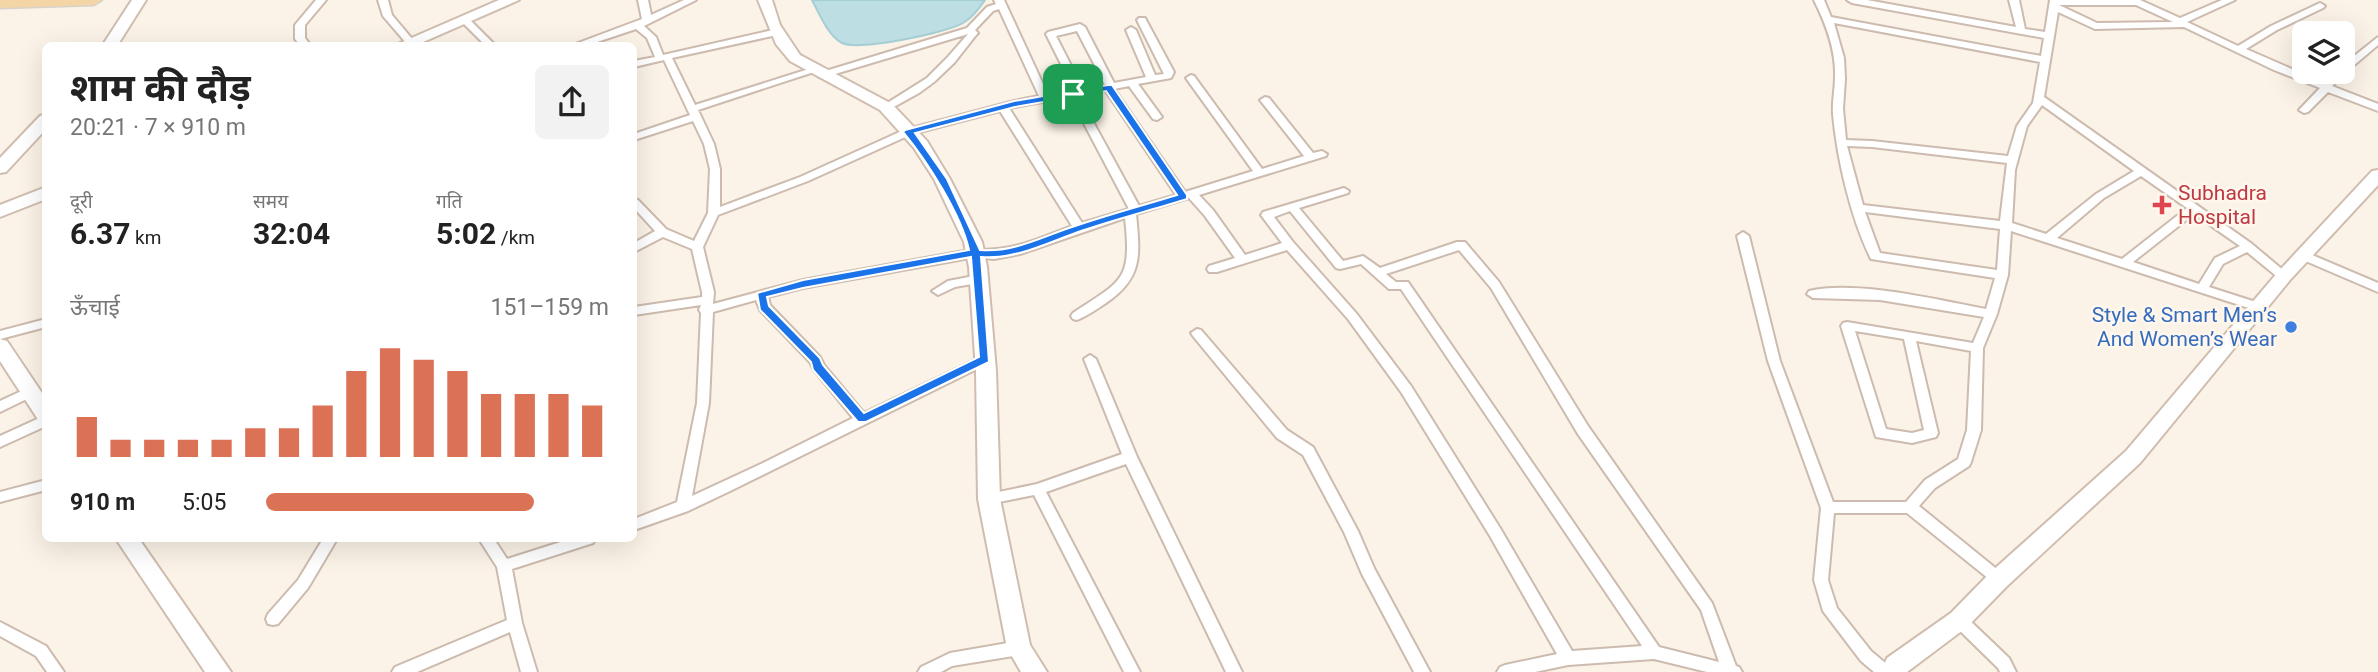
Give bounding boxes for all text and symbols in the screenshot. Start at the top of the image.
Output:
map controls [2292,21,2355,84]
button: layers [2292,21,2355,84]
pin [1043,64,1103,124]
button: share [535,65,609,139]
text: शाम की दौड़ [70,66,251,110]
icon: arrive [1054,75,1092,113]
text: 20:21 · 7 × 910 m [70,114,246,141]
place label: Subhadra Hospital [2178,181,2267,229]
text: दूरी [70,190,93,213]
text: समय [253,190,288,213]
text: गति [436,190,462,213]
marker: Subhadra Hospital [2152,195,2172,215]
text: 6.37 [70,216,130,251]
text: 32:04 [253,216,330,251]
text: 5:02 [436,216,496,251]
text: km [130,226,161,249]
text: /km [496,226,535,249]
text: ऊँचाई [70,294,120,321]
text: 151–159 m [490,294,609,321]
place label: Style & Smart Men’s And Women’s Wear [2092,303,2277,351]
marker: Style & Smart Men’s And Women’s Wear [2283,319,2299,335]
text: 910 m [70,489,135,516]
text: 5:05 [182,489,226,516]

